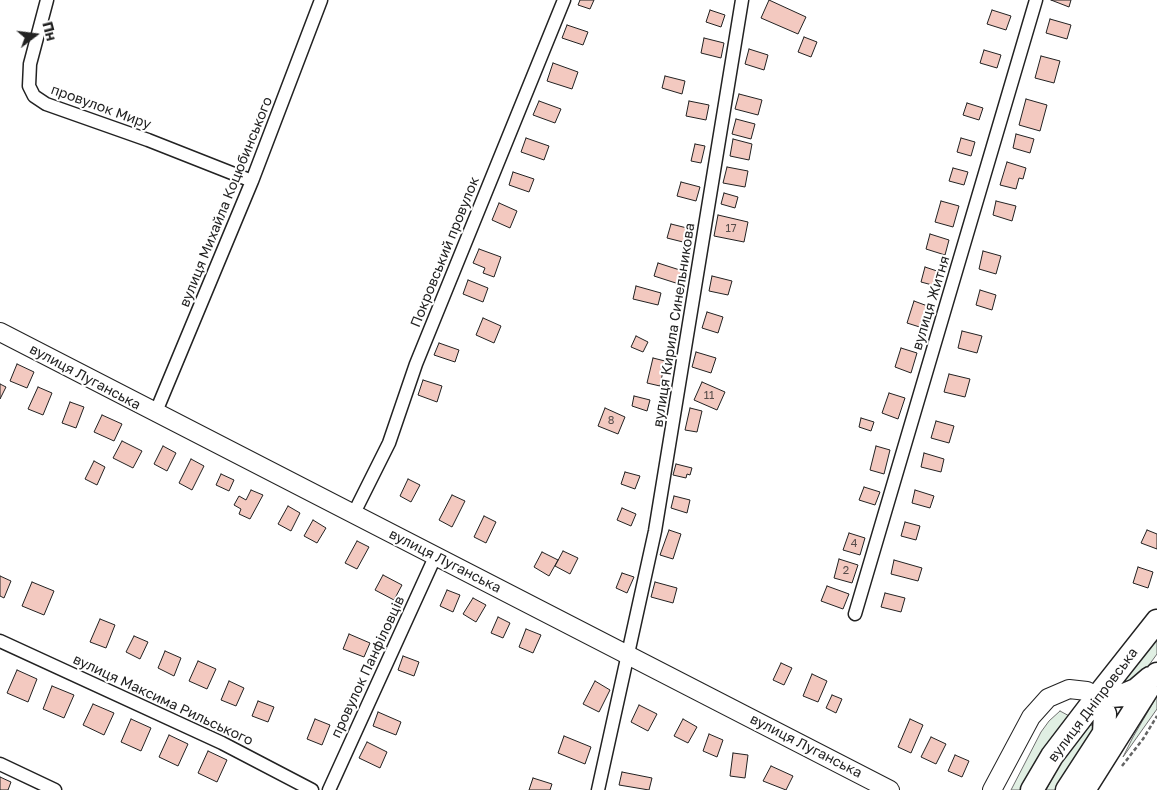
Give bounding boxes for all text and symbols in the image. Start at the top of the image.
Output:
north arrow [10,10,60,60]
text: Пн [39,20,61,42]
street label: провулок Миру [49,81,153,133]
street label: вулиця Михайла Коцюбинського [176,94,276,310]
street label: Покровський провулок [407,174,483,330]
street label: вулиця Кирила Синельникова [650,222,698,428]
house number: 17 [725,222,737,236]
street label: вулиця Житня [909,254,953,352]
street label: вулиця Луганська [27,341,143,413]
house number: 11 [704,389,714,403]
house number: 8 [608,414,614,428]
street label: вулиця Луганська [386,525,504,597]
house number: 4 [851,537,857,551]
house number: 2 [843,564,849,578]
street label: провулок Панфіловців [328,593,408,741]
street label: вулиця Дніпровська [1045,644,1141,766]
street label: вулиця Максима Рильського [70,651,256,749]
street label: вулиця Луганська [747,710,865,782]

